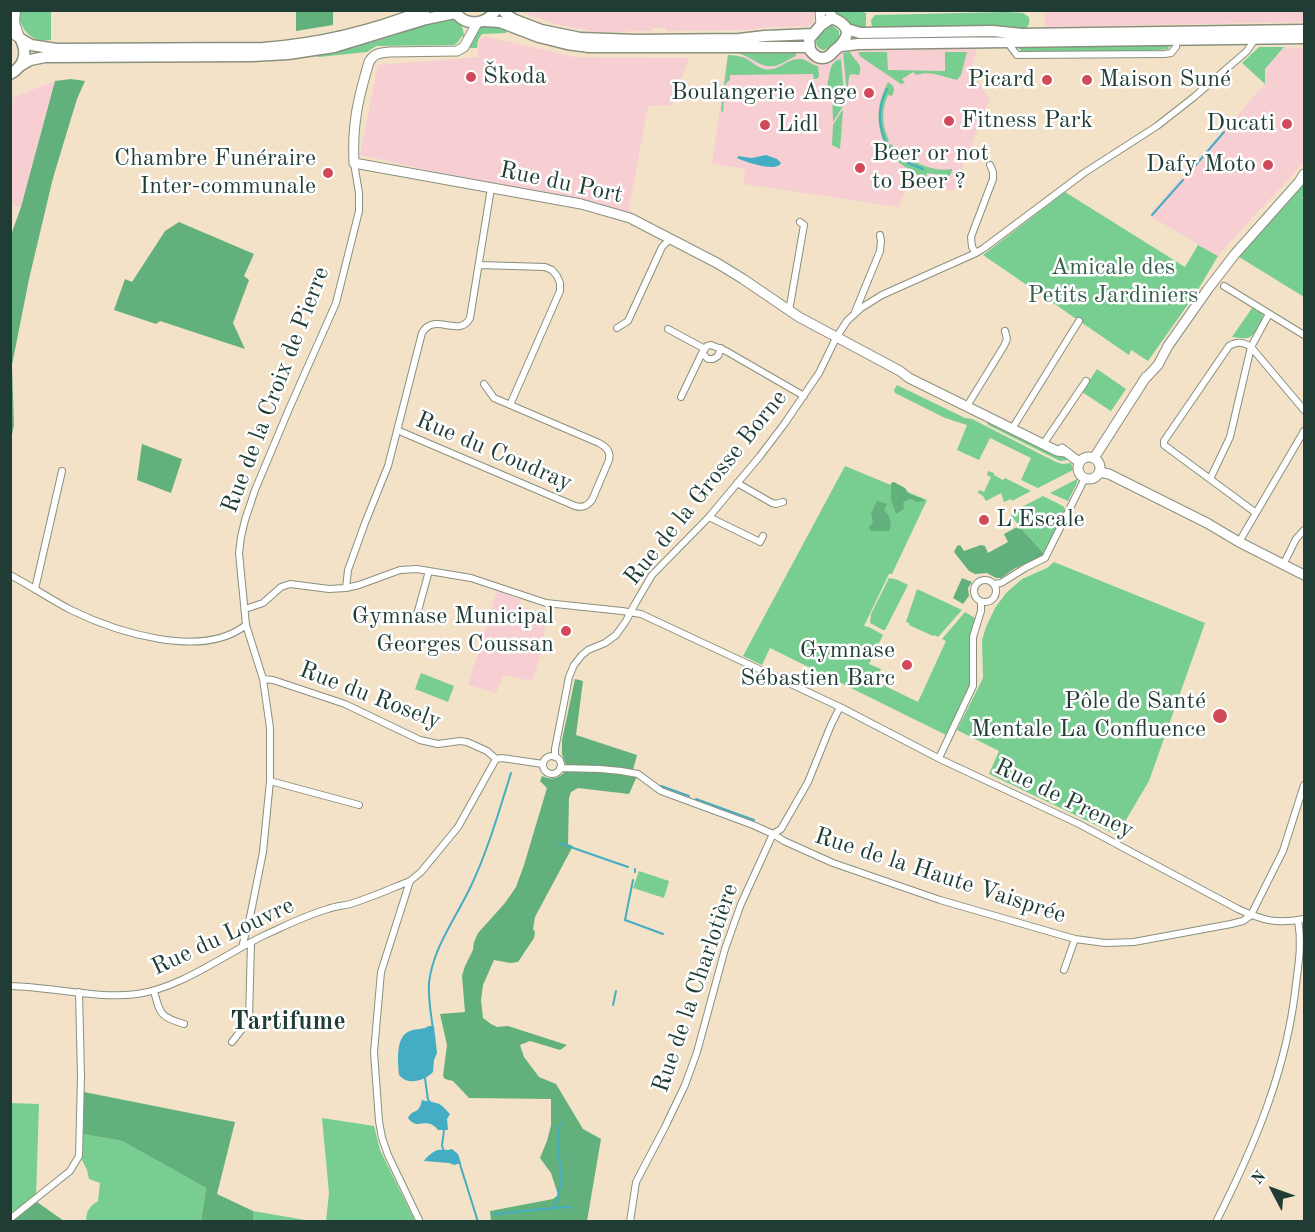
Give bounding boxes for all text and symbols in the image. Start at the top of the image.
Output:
place label: Škoda [483,63,547,91]
place label: Picard [968,66,1035,94]
place label: Maison Suné [1099,66,1231,94]
marker: Škoda [464,70,478,84]
marker: Picard [1040,73,1054,87]
marker: Maison Suné [1080,73,1094,87]
place label: Boulangerie Ange [671,79,857,107]
marker: Boulangerie Ange [862,86,876,100]
place label: Fitness Park [961,107,1093,135]
place label: Ducati [1206,110,1275,138]
place label: Lidl [777,111,819,139]
marker: Fitness Park [942,114,956,128]
marker: Ducati [1280,117,1294,131]
marker: Lidl [758,118,772,132]
place label: Beer or not to Beer ? [872,140,989,196]
place label: Chambre Funéraire Inter-communale [114,145,316,201]
place label: Dafy Moto [1146,151,1256,179]
street label: Rue du Port [497,156,625,210]
marker: Dafy Moto [1261,158,1275,172]
marker: Beer or not to Beer ? [853,161,867,175]
marker: Chambre Funéraire Inter-communale [321,166,335,180]
park label: Amicale des Petits Jardiniers [1028,254,1198,310]
street label: Rue de la Croix de Pierre [216,263,336,517]
street label: Rue de la Grosse Borne [618,385,794,591]
street label: Rue du Coudray [411,406,577,498]
place label: L'Escale [996,506,1085,534]
marker: L'Escale [977,513,991,527]
place label: Gymnase Municipal Georges Coussan [352,603,554,659]
marker: Gymnase Municipal Georges Coussan [559,624,573,638]
place label: Gymnase Sébastien Barc [740,637,895,693]
street label: Rue du Rosely [295,656,445,736]
marker: Gymnase Sébastien Barc [900,658,914,672]
place label: Pôle de Santé Mentale La Confluence [971,688,1206,744]
marker: Pôle de Santé Mentale La Confluence [1211,707,1229,725]
street label: Rue de Preney [989,753,1139,845]
street label: Rue de la Haute Vaisprée [811,822,1069,930]
street label: Rue de la Charlotière [647,880,745,1096]
street label: Rue du Louvre [147,891,299,983]
district label: Tartifume [230,1006,346,1038]
north arrow [1243,1160,1303,1220]
text: N [1249,1168,1269,1188]

